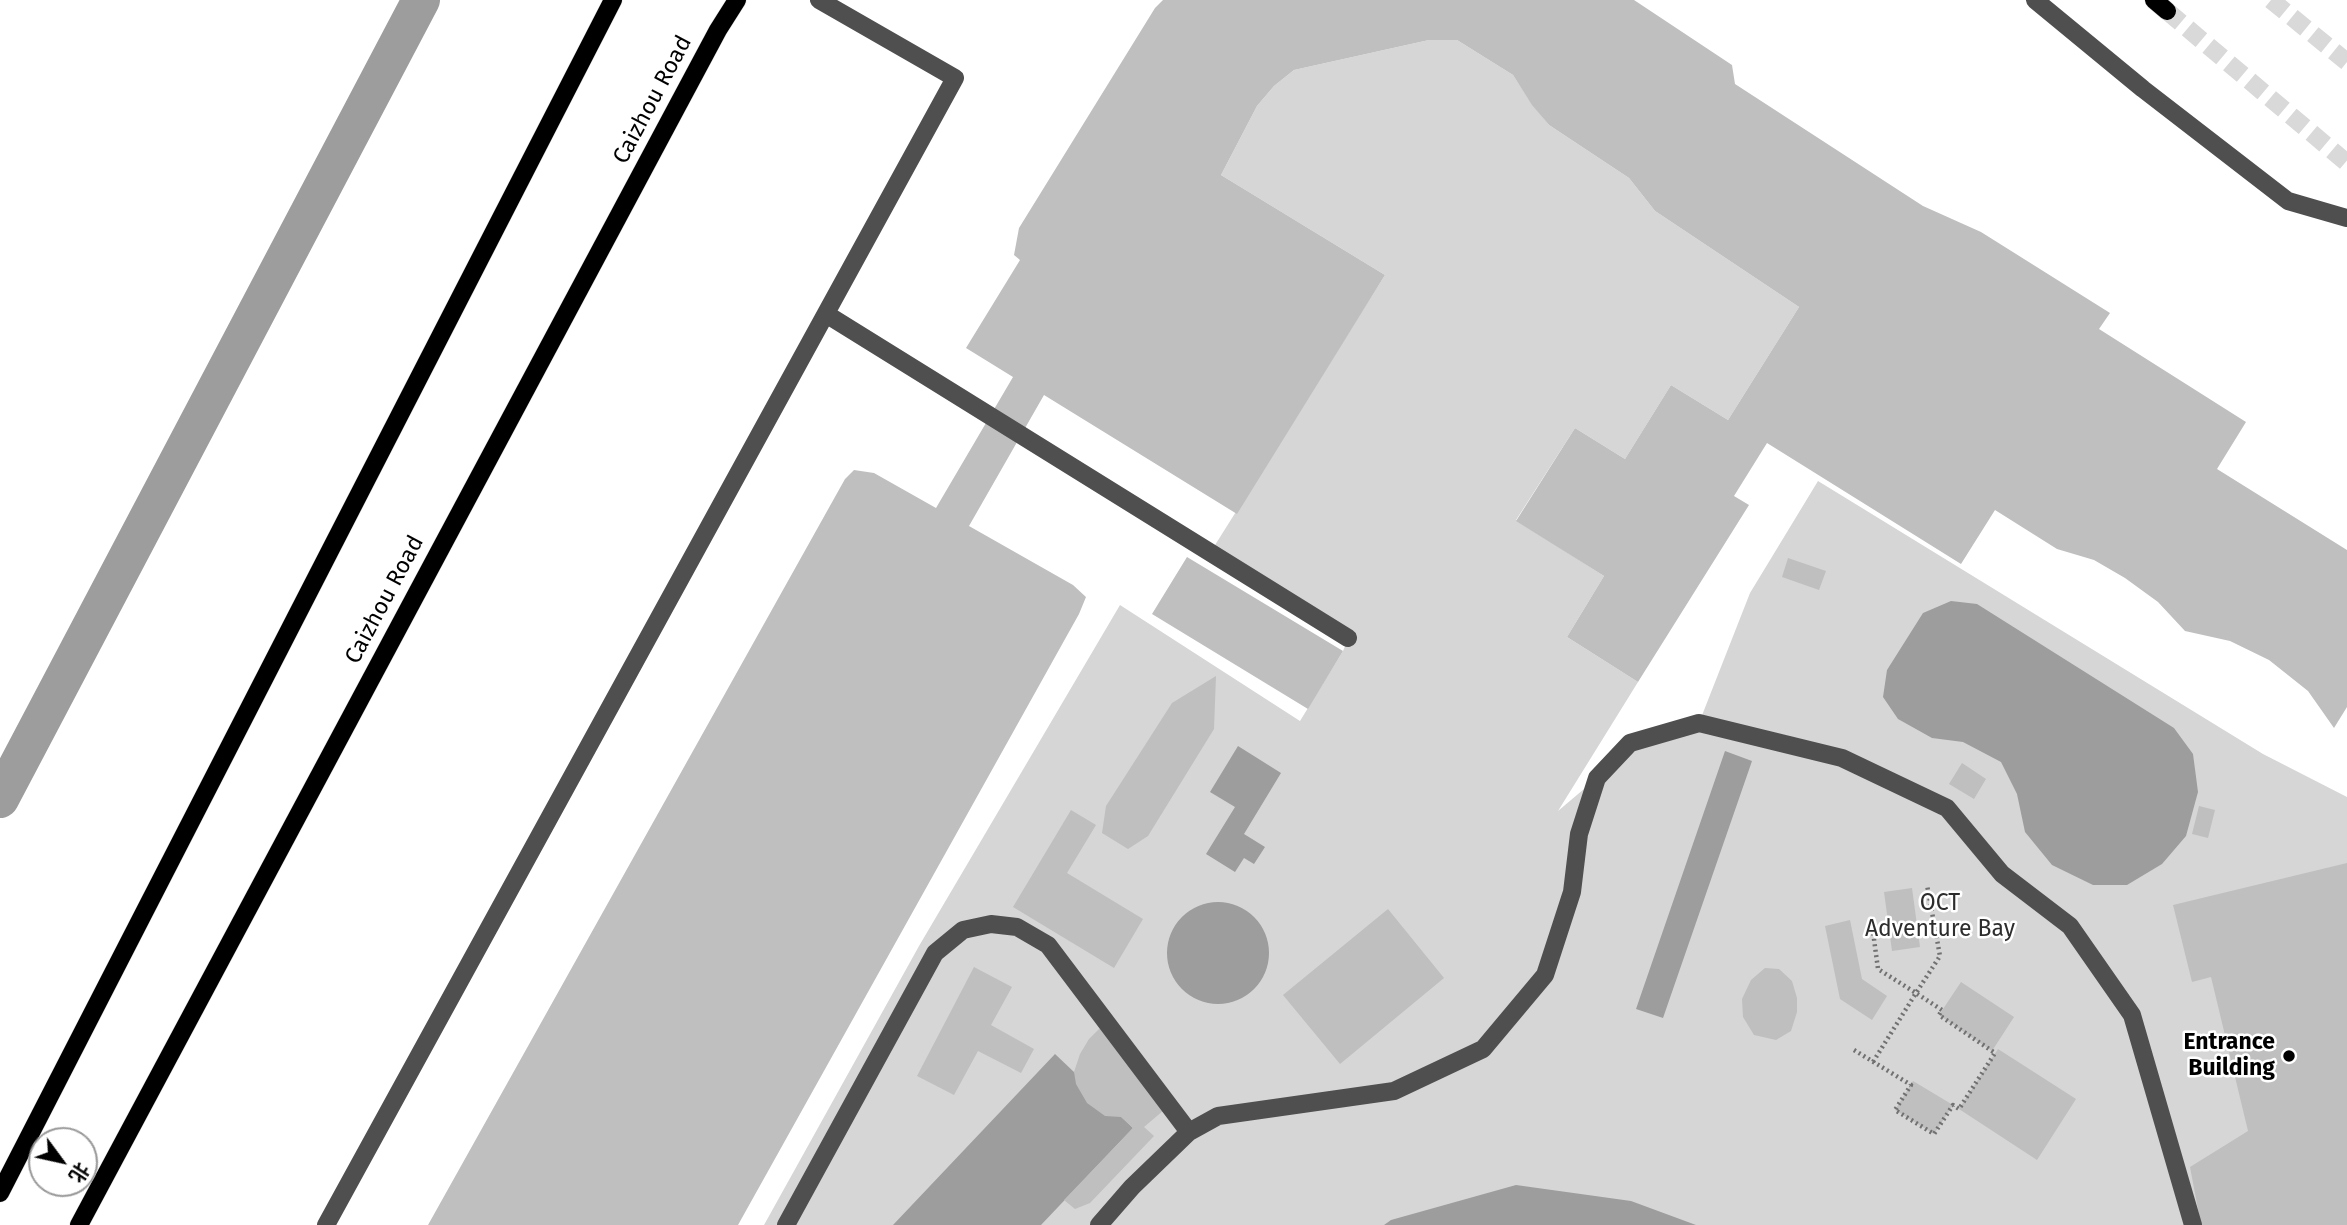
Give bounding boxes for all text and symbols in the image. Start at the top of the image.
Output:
street label: Caizhou Road [608,31,698,169]
street label: Caizhou Road [340,531,430,669]
park label: OCT Adventure Bay [1865,890,2015,944]
place label: Entrance Building [2183,1029,2275,1083]
marker: Entrance Building [2281,1048,2297,1064]
north arrow [28,1127,98,1197]
text: 北 [65,1158,94,1187]

